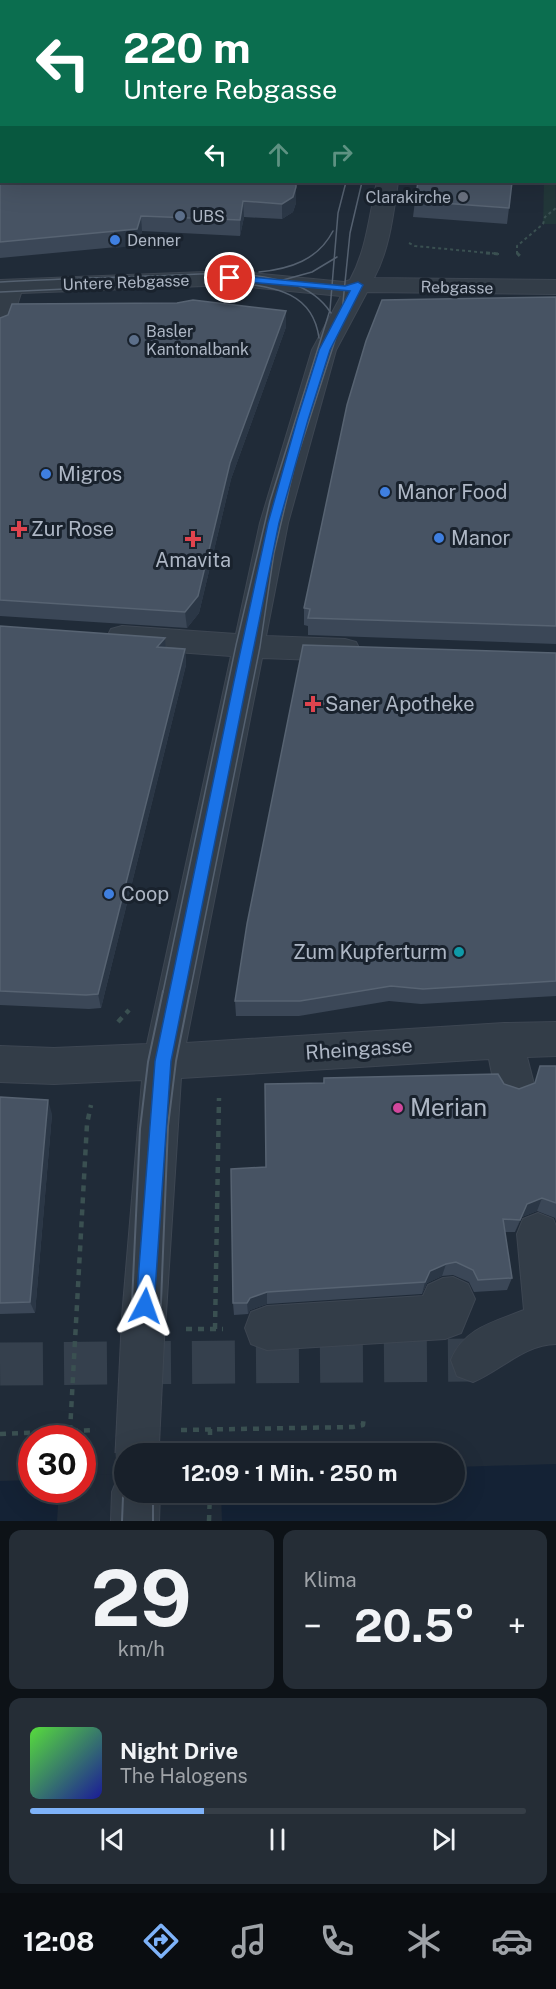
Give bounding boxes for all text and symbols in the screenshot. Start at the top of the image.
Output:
text: 220 m [123,23,251,72]
icon: left [24,24,102,102]
text: Untere Rebgasse [123,73,337,105]
icon: left [199,138,232,171]
icon: ahead [262,138,295,171]
icon: right [325,138,358,171]
place label: Clarakirche [366,188,451,207]
marker: Clarakirche [456,190,470,204]
place label: UBS [192,207,225,226]
marker: UBS [173,209,187,223]
place label: Denner [127,231,181,250]
marker: Denner [108,233,122,247]
pin [204,252,255,303]
icon: arrive [213,261,246,294]
street label: Untere Rebgasse [62,271,190,294]
street label: Rebgasse [420,277,494,298]
place label: Basler Kantonalbank [146,322,249,359]
marker: Basler Kantonalbank [127,333,141,347]
place label: Migros [58,462,122,486]
marker: Migros [39,467,53,481]
place label: Manor Food [397,480,507,504]
marker: Manor Food [378,485,392,499]
place label: Zur Rose [31,517,114,541]
marker: Zur Rose [12,522,26,536]
place label: Manor [451,526,511,550]
marker: Manor [432,531,446,545]
marker: Amavita [186,532,200,546]
place label: Amavita [155,548,231,572]
place label: Saner Apotheke [325,692,475,716]
marker: Saner Apotheke [306,697,320,711]
place label: Coop [121,882,169,906]
marker: Coop [102,887,116,901]
place label: Zum Kupferturm [293,940,447,964]
marker: Zum Kupferturm [452,945,466,959]
street label: Rheingasse [305,1033,413,1065]
place label: Merian [410,1093,487,1121]
marker: Merian [391,1101,405,1115]
position arrow [113,1274,177,1338]
speed limit sign: 30 [18,1425,96,1503]
text: 12:09 · 1 Min. · 250 m [181,1460,398,1486]
text: 29 [91,1552,192,1644]
text: Klima [304,1568,357,1592]
text: 20.5° [354,1599,475,1652]
text: − [304,1607,322,1645]
text: + [508,1607,526,1645]
text: km/h [118,1637,165,1661]
text: Night Drive [120,1738,238,1764]
text: The Halogens [120,1764,248,1788]
icon: previous [96,1823,129,1856]
icon: pause [261,1823,294,1856]
icon: next [427,1823,460,1856]
icon: directions [140,1920,182,1962]
icon: music [228,1920,270,1962]
icon: phone [316,1920,358,1962]
icon: climate [403,1920,445,1962]
icon: car [491,1920,533,1962]
text: 12:08 [23,1925,94,1957]

